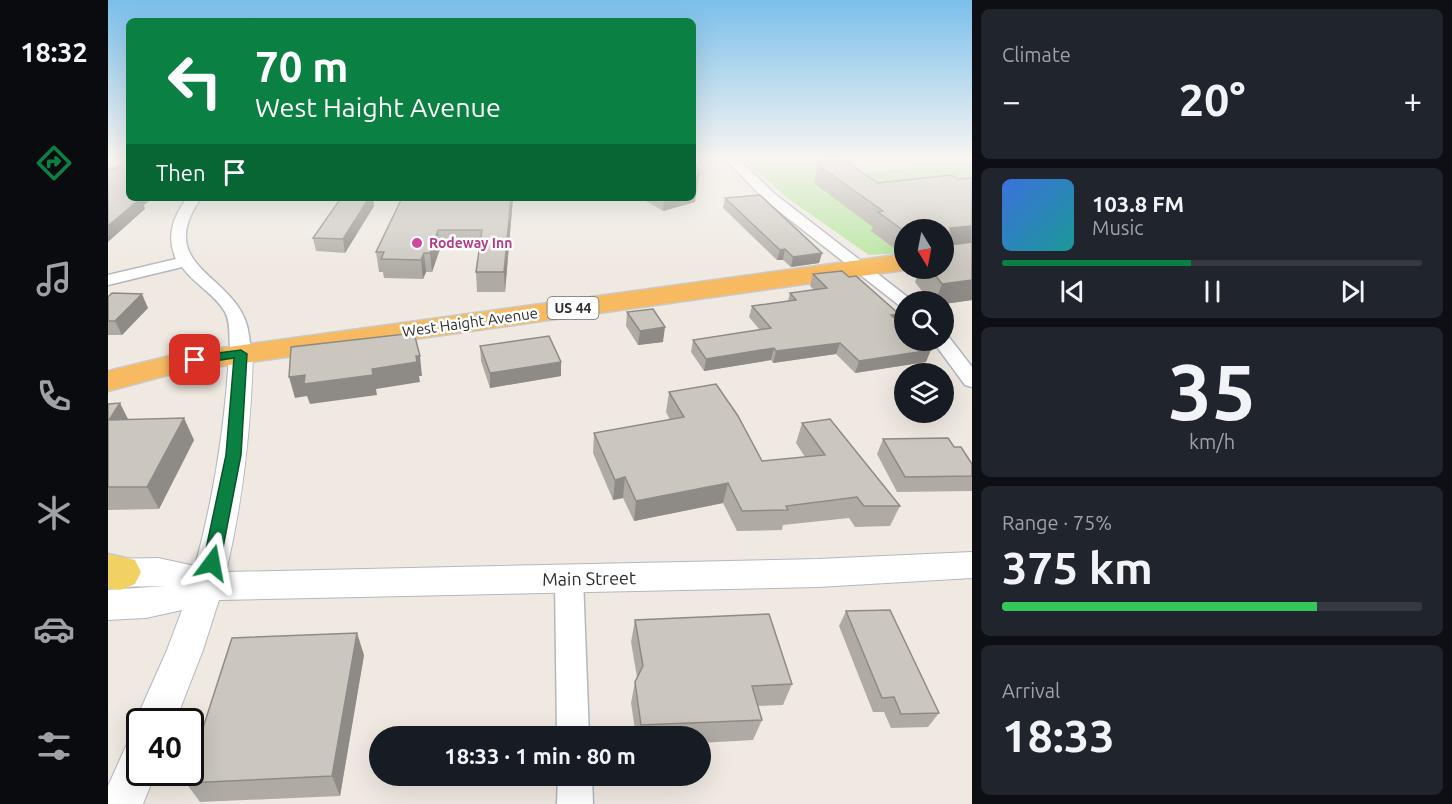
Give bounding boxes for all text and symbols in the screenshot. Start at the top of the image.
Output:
text: 18:32 [20,37,88,67]
icon: left [156,42,234,120]
text: 70 m [255,43,349,90]
text: Climate [1002,43,1071,66]
text: 20° [1179,74,1245,125]
text: − [1002,82,1021,119]
text: + [1403,82,1422,119]
text: West Haight Avenue [255,92,501,122]
icon: directions [33,142,75,184]
icon: arrive [218,156,251,189]
text: Then [156,160,206,185]
text: 103.8 FM [1092,191,1184,216]
text: Music [1092,216,1144,239]
north arrow [894,219,954,279]
map controls [894,219,954,423]
place label: Rodeway Inn [429,235,512,251]
marker: Rodeway Inn [410,236,424,250]
icon: music [33,258,75,300]
icon: previous [1056,275,1089,308]
icon: pause [1196,275,1229,308]
icon: next [1336,275,1369,308]
button: search [894,291,954,351]
road number: US 44 [548,297,598,319]
street label: West Haight Avenue [401,304,539,340]
pin [169,334,220,385]
icon: arrive [178,343,211,376]
text: 35 [1168,347,1256,435]
button: layers [894,363,954,423]
icon: phone [33,375,75,417]
text: km/h [1189,430,1235,453]
icon: climate [33,492,75,534]
text: Range · 75% [1002,511,1112,534]
position arrow [180,531,244,595]
text: 375 km [1002,542,1153,593]
street label: Main Street [542,567,636,589]
icon: car [33,608,75,650]
text: Arrival [1002,679,1060,702]
speed limit sign: 40 [126,708,204,786]
text: 18:33 [1002,710,1115,761]
icon: filters [33,725,75,767]
text: 18:33 · 1 min · 80 m [444,743,636,768]

